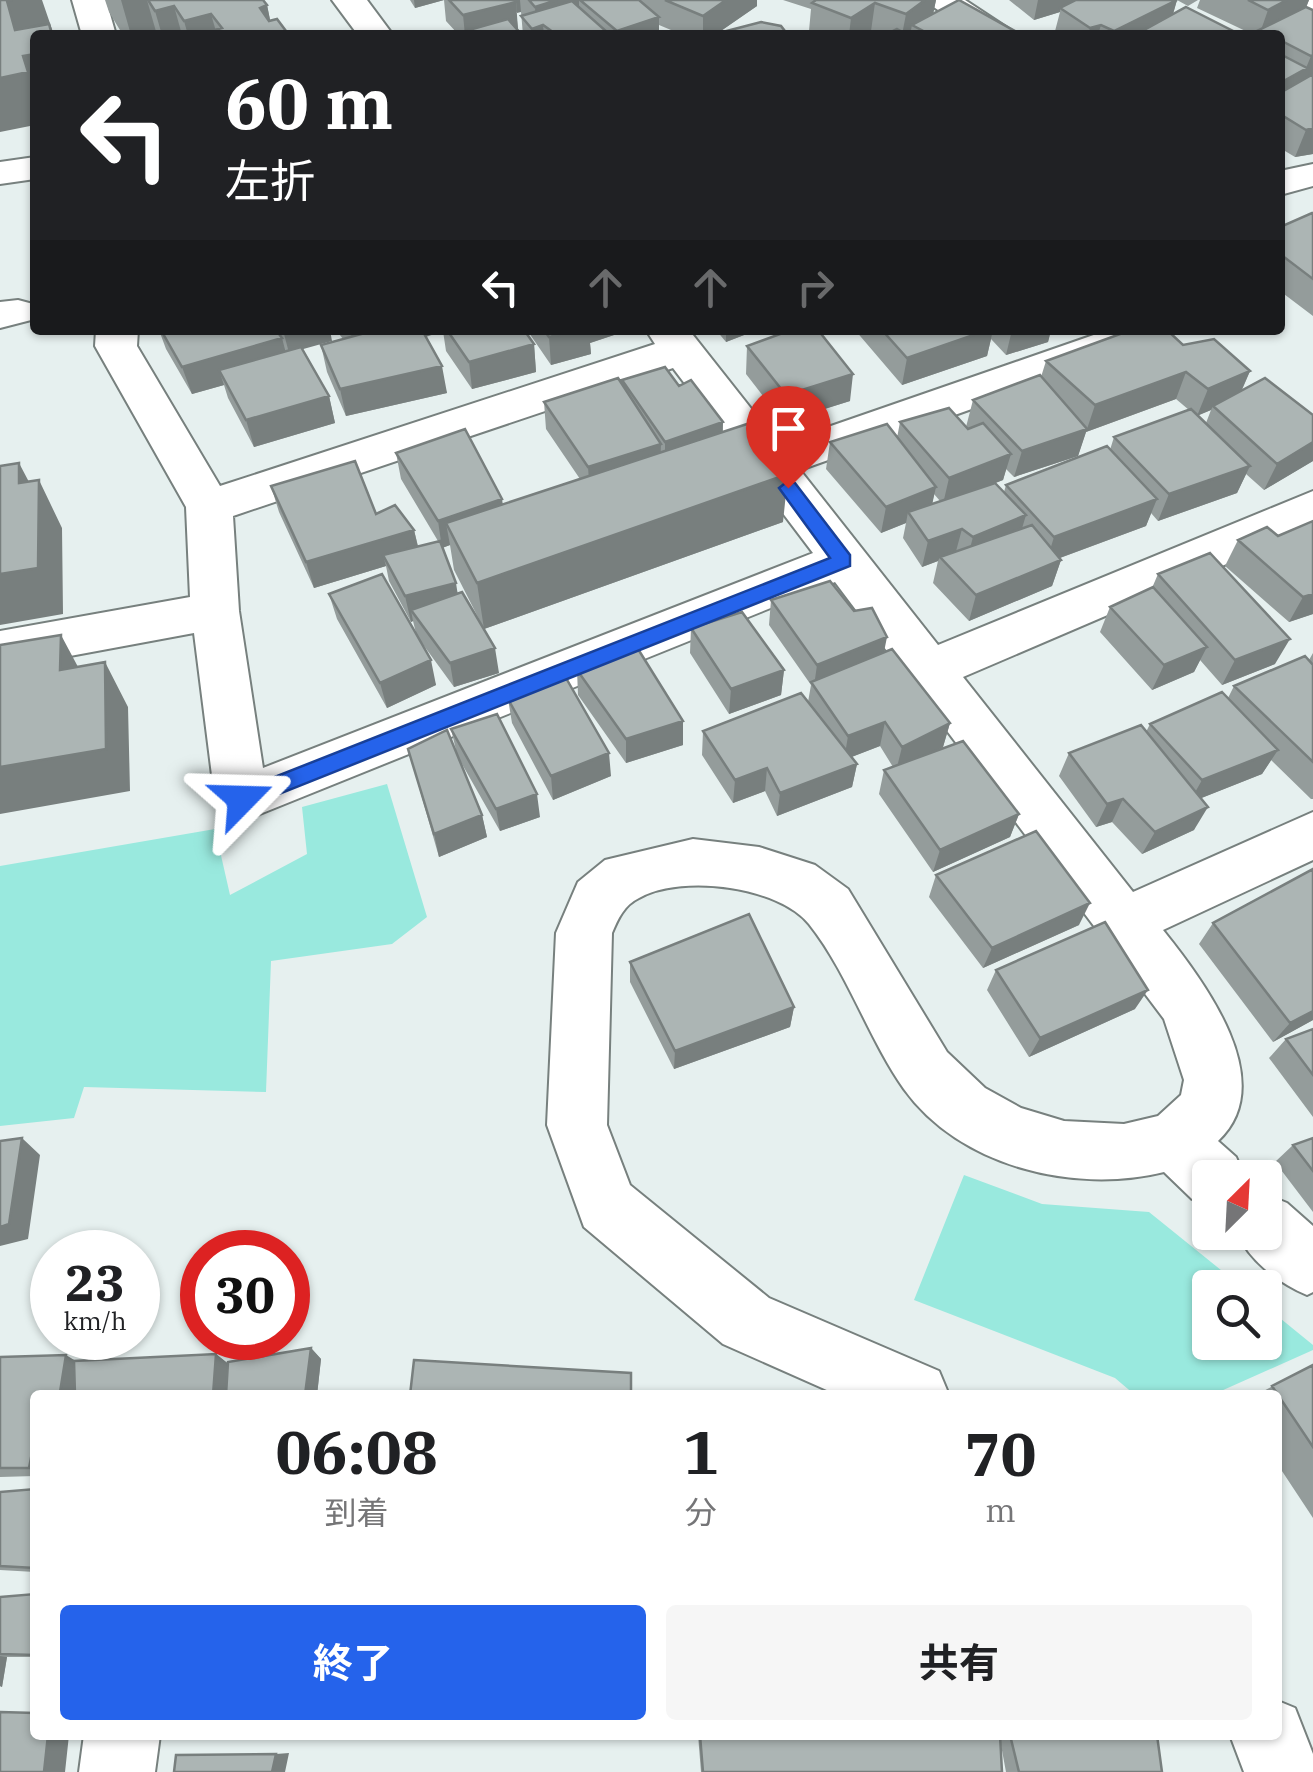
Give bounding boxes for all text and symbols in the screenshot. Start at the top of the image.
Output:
text: 60 m [225,57,393,148]
icon: left [60,70,190,200]
text: 左折 [225,151,315,209]
icon: left [473,260,528,315]
icon: ahead [578,260,633,315]
icon: ahead [683,260,738,315]
icon: right [788,260,843,315]
pin [746,386,831,489]
icon: arrive [761,401,816,456]
position arrow [190,747,294,851]
north arrow [1192,1160,1282,1250]
map controls [1192,1160,1282,1360]
speed limit sign: 30 [180,1230,310,1360]
text: 23 [65,1250,125,1315]
button: search [1192,1270,1282,1360]
text: km/h [63,1304,127,1337]
text: 06:08 [275,1412,438,1491]
text: 1 [683,1412,719,1491]
text: 70 [965,1414,1037,1493]
text: m [985,1489,1016,1531]
text: 到着 [325,1491,389,1533]
text: 分 [685,1491,717,1533]
button: 終了 [60,1605,646,1720]
button: 共有 [666,1605,1252,1720]

